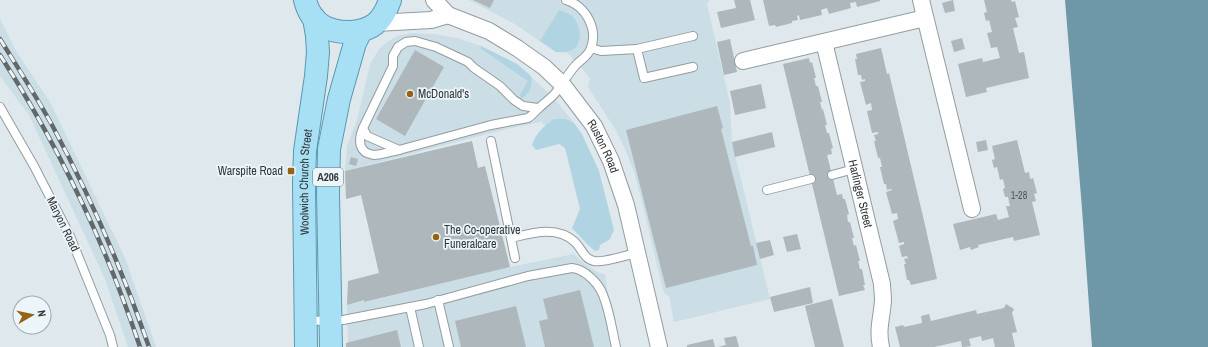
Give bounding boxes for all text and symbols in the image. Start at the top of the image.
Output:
place label: McDonald's [418,86,469,102]
marker: McDonald's [405,89,415,99]
street label: Ruston Road [584,116,622,175]
street label: Woolwich Church Street [296,128,316,235]
street label: Harlinger Street [844,158,876,230]
place label: Warspite Road [218,163,283,179]
marker: Warspite Road [286,166,296,176]
road number: A206 [313,168,343,186]
house number: 1-28 [1011,189,1028,202]
street label: Maryon Road [43,194,83,254]
place label: The Co-operative Funeralcare [444,222,521,252]
marker: The Co-operative Funeralcare [431,232,441,242]
north arrow [12,295,52,335]
text: N [34,309,49,318]

